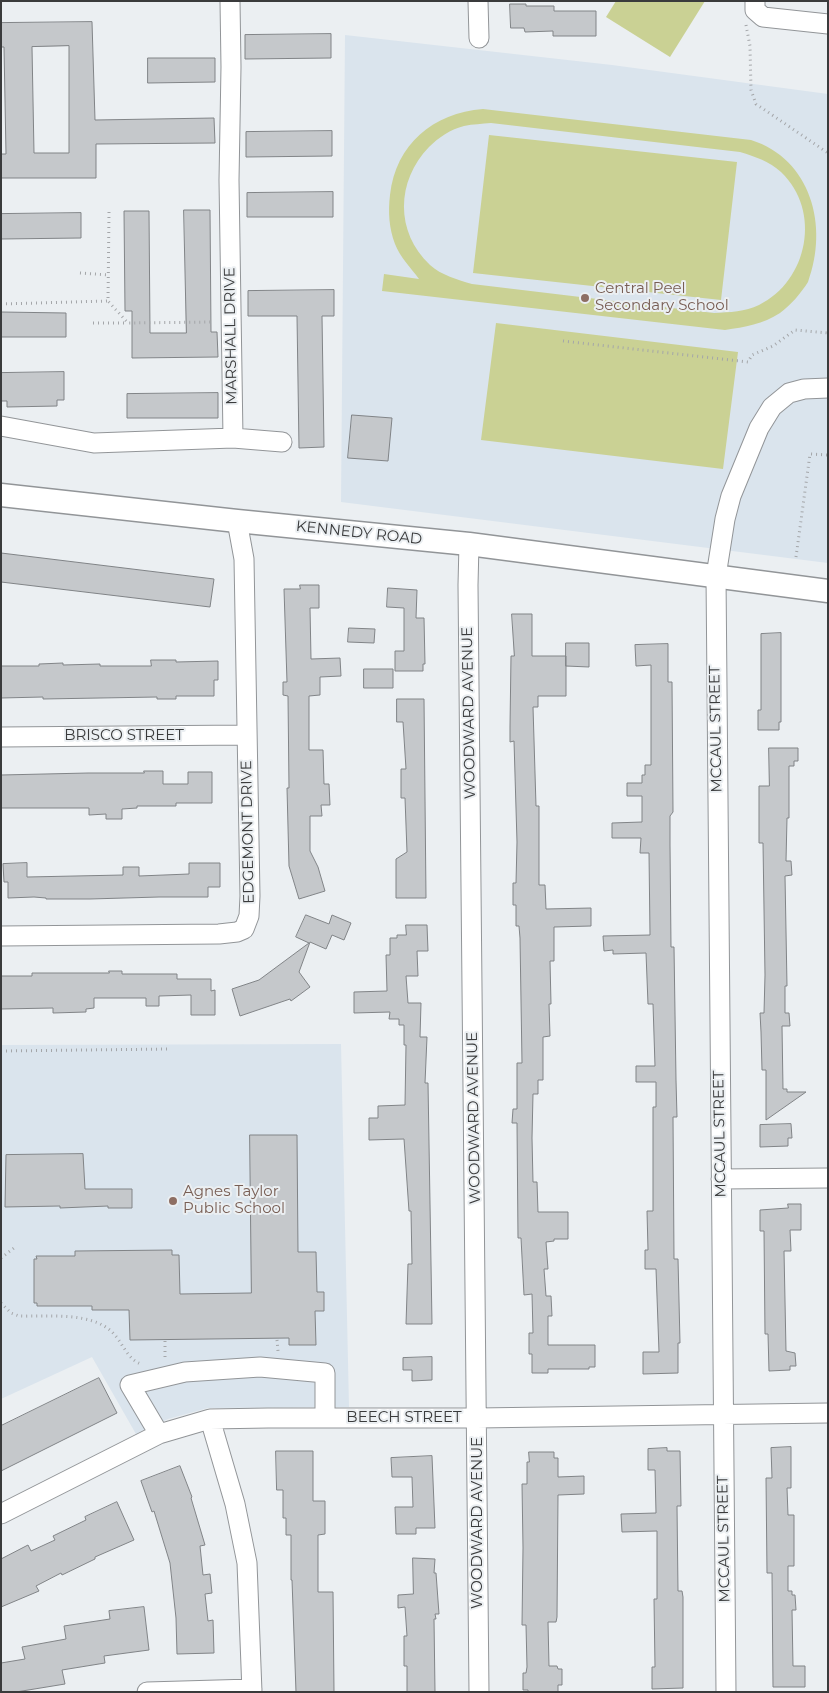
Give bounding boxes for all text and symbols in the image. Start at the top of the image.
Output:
street label: MARSHALL DRIVE [221,267,241,405]
place label: Central Peel Secondary School [595,280,729,315]
marker: Central Peel Secondary School [579,292,591,304]
street label: KENNEDY ROAD [295,517,423,549]
street label: WOODWARD AVENUE [458,627,480,799]
street label: MCCAUL STREET [706,665,726,793]
street label: BRISCO STREET [64,727,184,745]
street label: EDGEMONT DRIVE [238,760,258,904]
street label: WOODWARD AVENUE [463,1032,485,1204]
street label: MCCAUL STREET [710,1070,730,1198]
place label: Agnes Taylor Public School [183,1183,285,1218]
marker: Agnes Taylor Public School [167,1195,179,1207]
street label: BEECH STREET [346,1409,462,1427]
street label: WOODWARD AVENUE [469,1437,487,1609]
street label: MCCAUL STREET [714,1475,734,1603]

